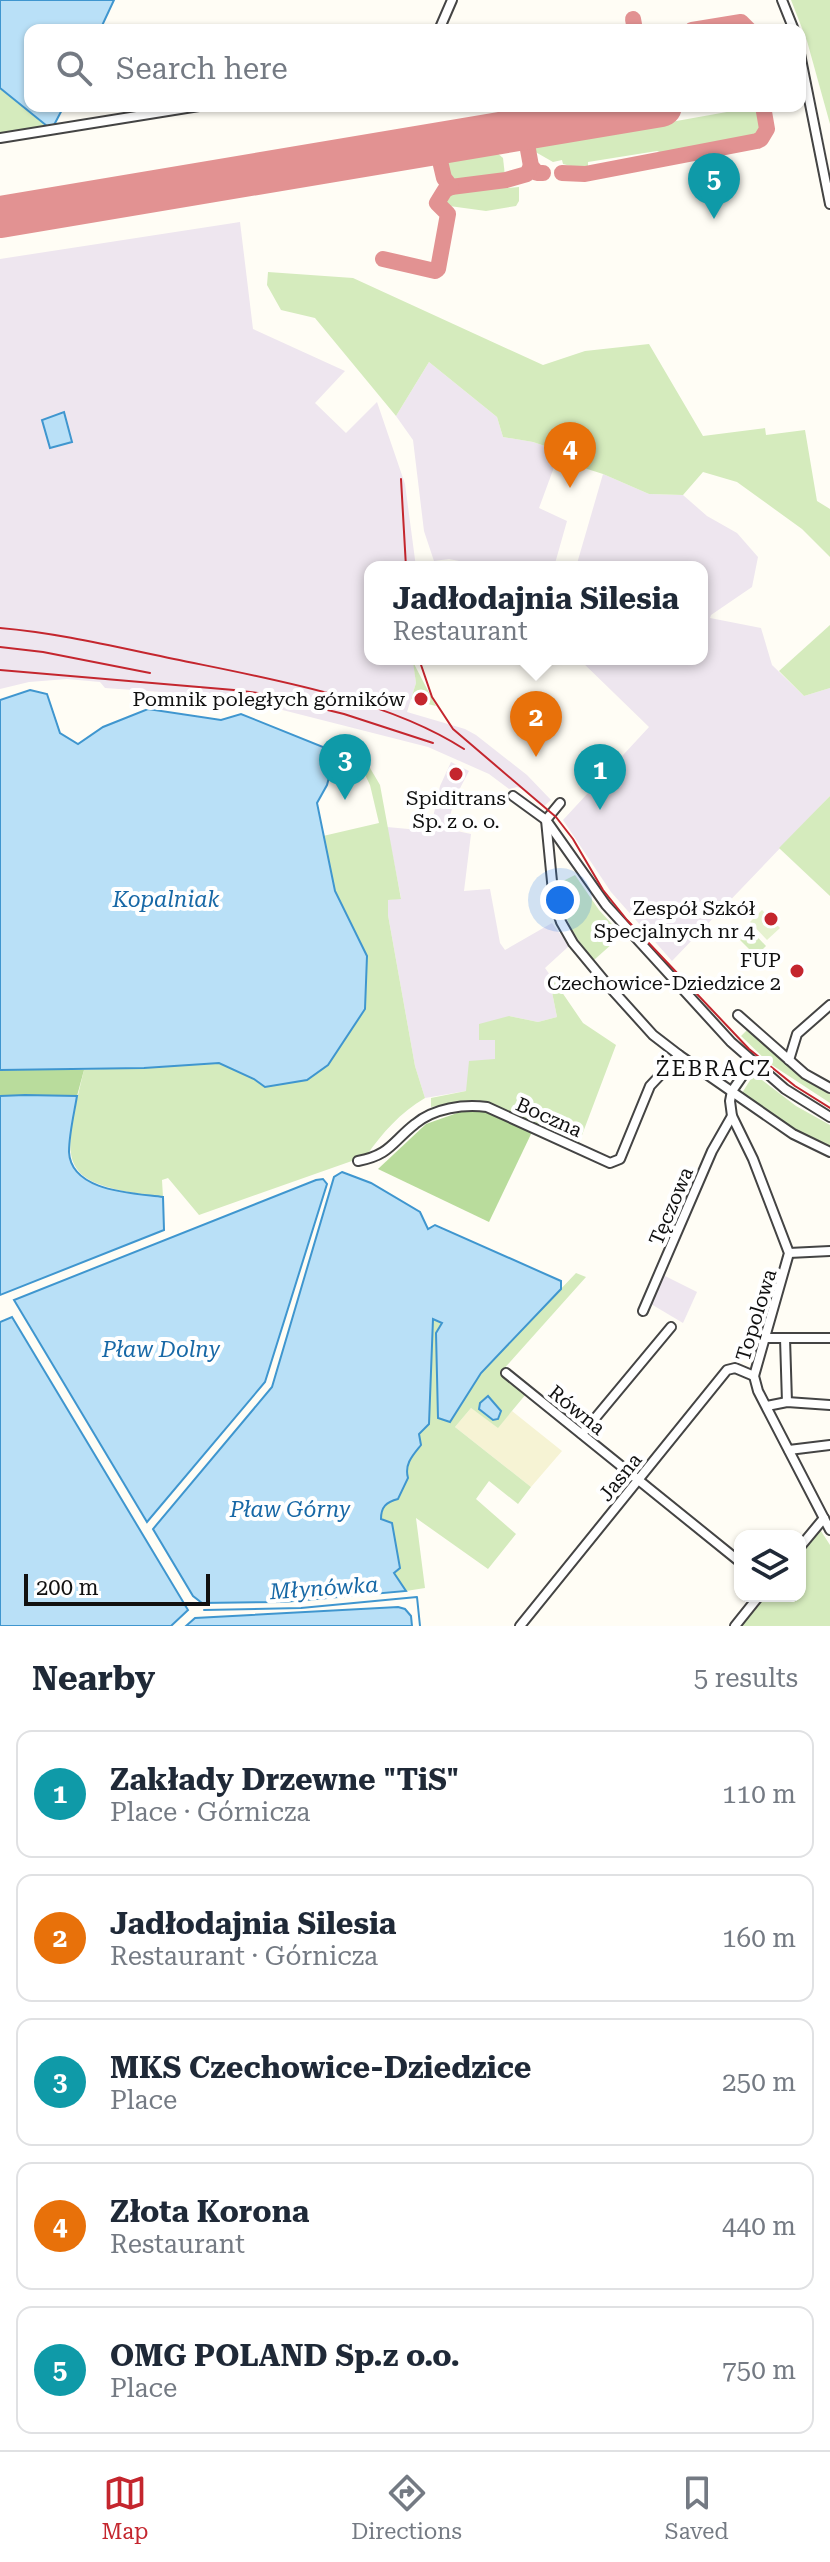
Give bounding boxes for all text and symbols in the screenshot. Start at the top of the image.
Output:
search box [24,24,806,112]
icon: search [52,46,96,90]
text: Search here [116,51,288,86]
pin: 5 [688,153,740,219]
pin: 4 [544,422,596,488]
popup [364,561,708,665]
text: Jadłodajnia Silesia [393,581,679,616]
text: Restaurant [393,616,528,646]
place label: Pomnik poległych górników [132,687,405,711]
marker: Pomnik poległych górników [412,690,430,708]
pin: 2 [510,691,562,757]
pin: 3 [319,734,371,800]
pin: 1 [574,744,626,810]
marker: Spiditrans Sp. z o. o. [447,765,465,783]
place label: Spiditrans Sp. z o. o. [406,786,506,833]
your location [540,880,580,920]
water label: Kopalniak [112,887,220,912]
place label: Zespół Szkół Specjalnych nr 4 [594,896,756,943]
marker: Zespół Szkół Specjalnych nr 4 [762,910,780,928]
place label: FUP Czechowice-Dziedzice 2 [547,948,781,995]
marker: FUP Czechowice-Dziedzice 2 [788,962,806,980]
district label: ŻEBRACZ [656,1055,772,1081]
street label: Boczna [512,1092,586,1142]
street label: Tęczowa [644,1163,698,1249]
street label: Topolowa [731,1266,781,1364]
water label: Pław Dolny [101,1337,221,1362]
street label: Równa [544,1380,610,1440]
street label: Jasna [593,1448,647,1506]
water label: Pław Górny [229,1497,351,1522]
map controls [734,1530,806,1602]
button: layers [734,1530,806,1602]
scale bar [24,1570,210,1606]
water label: Młynówka [268,1572,379,1604]
text: 200 m [36,1575,99,1600]
text: Nearby [32,1658,155,1698]
text: 5 results [694,1663,798,1693]
text: Zakłady Drzewne "TiS" [110,1762,459,1797]
text: 1 [53,1779,67,1809]
text: 110 m [722,1779,796,1809]
text: Place · Górnicza [110,1797,310,1827]
text: Jadłodajnia Silesia [110,1906,396,1941]
text: 2 [53,1923,67,1953]
text: 160 m [722,1923,796,1953]
text: Restaurant · Górnicza [110,1941,378,1971]
text: MKS Czechowice-Dziedzice [110,2050,531,2085]
text: 3 [53,2067,67,2097]
text: 250 m [722,2067,796,2097]
text: Place [110,2085,177,2115]
text: Złota Korona [110,2194,309,2229]
text: 4 [53,2211,67,2241]
text: 440 m [722,2211,796,2241]
text: Restaurant [110,2229,245,2259]
text: OMG POLAND Sp.z o.o. [110,2338,460,2373]
text: 5 [53,2355,67,2385]
text: 750 m [722,2355,796,2385]
text: Place [110,2373,177,2403]
tab: Map [101,2471,148,2544]
tab: Directions [351,2471,462,2544]
tab: Saved [665,2471,729,2544]

